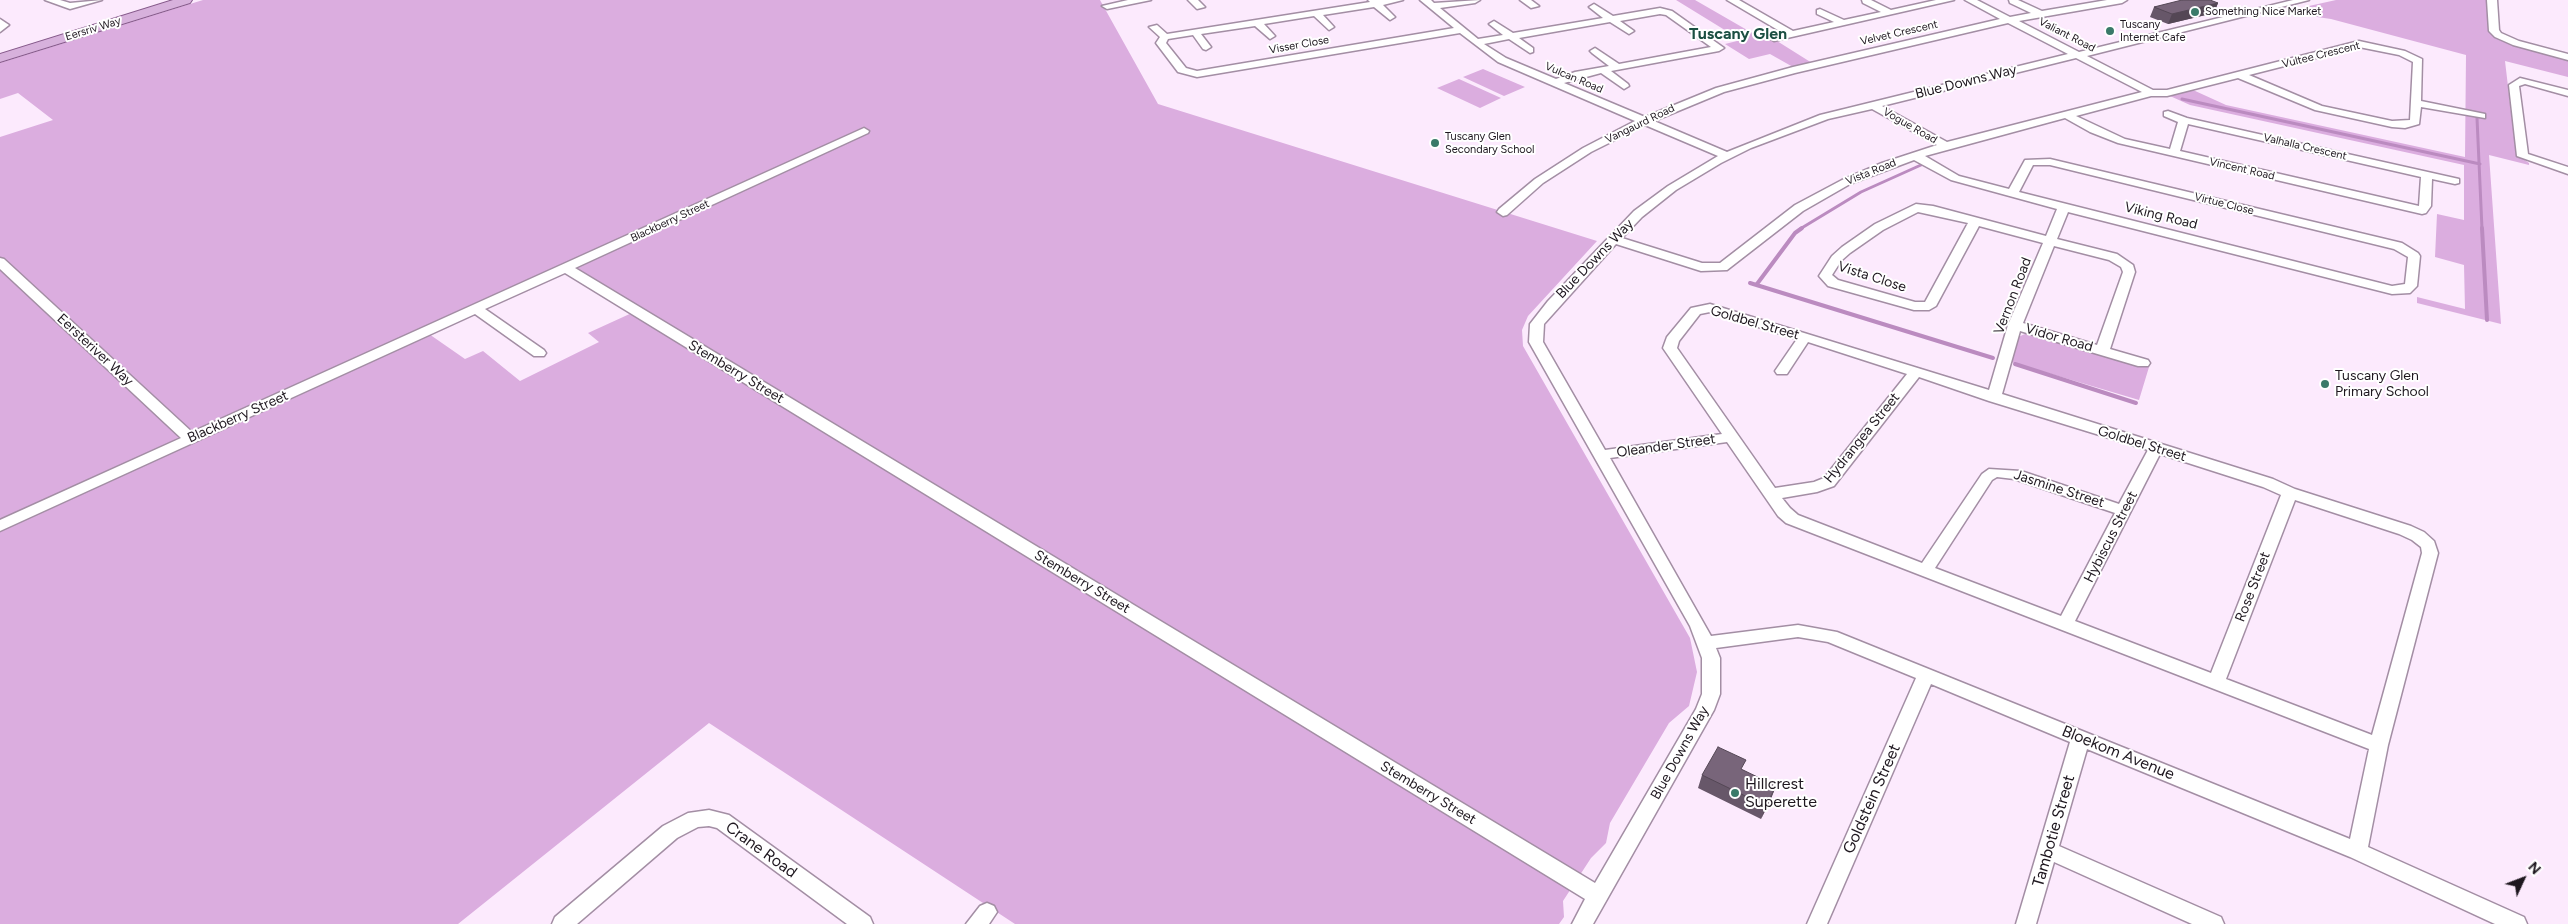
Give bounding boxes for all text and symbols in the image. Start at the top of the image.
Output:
place label: Something Nice Market [2205,5,2321,19]
marker: Something Nice Market [2189,6,2201,18]
street label: Eersriv Way [64,14,122,44]
street label: Valiant Road [2037,15,2097,55]
street label: Velvet Crescent [1859,18,1939,48]
place label: Tuscany Internet Cafe [2120,18,2186,44]
district label: Tuscany Glen [1689,24,1787,44]
marker: Tuscany Internet Cafe [2104,25,2116,37]
street label: Visser Close [1268,33,1330,57]
street label: Vultee Crescent [2281,39,2361,71]
street label: Vulcan Road [1543,60,1605,96]
street label: Blue Downs Way [1913,61,2019,103]
street label: Vangaurd Road [1603,102,1677,146]
street label: Vogue Road [1881,105,1939,147]
place label: Tuscany Glen Secondary School [1445,130,1535,156]
street label: Valhalla Crescent [2262,131,2348,163]
marker: Tuscany Glen Secondary School [1429,137,1441,149]
street label: Vincent Road [2208,155,2276,183]
street label: Vista Road [1844,156,1898,188]
street label: Virtue Close [2193,190,2255,218]
street label: Blackberry Street [629,197,711,245]
street label: Viking Road [2123,199,2199,233]
street label: Blue Downs Way [1553,216,1637,302]
street label: Vernon Road [1991,255,2035,337]
street label: Vista Close [1836,258,1908,296]
street label: Goldbel Street [1709,302,1801,344]
street label: Eersteriver Way [53,310,137,390]
street label: Vidor Road [2023,320,2095,356]
street label: Stemberry Street [685,337,787,407]
place label: Tuscany Glen Primary School [2335,368,2429,401]
marker: Tuscany Glen Primary School [2319,378,2331,390]
street label: Blackberry Street [185,387,291,447]
street label: Hydrangea Street [1820,389,1904,487]
street label: Goldbel Street [2096,423,2188,465]
street label: Oleander Street [1615,431,1717,461]
street label: Jasmine Street [2012,466,2106,512]
street label: Hybiscus Street [2081,488,2141,586]
street label: Stemberry Street [1031,547,1133,617]
street label: Rose Street [2232,550,2274,624]
street label: Blue Downs Way [1647,703,1713,803]
street label: Bloekom Avenue [2059,722,2177,784]
street label: Goldstein Street [1839,741,1905,857]
street label: Stemberry Street [1377,758,1479,828]
street label: Tambotie Street [2029,773,2079,889]
place label: Hillcrest Superette [1745,774,1817,812]
marker: Hillcrest Superette [1729,787,1741,799]
street label: Crane Road [722,818,800,882]
north arrow [2498,854,2548,904]
text: N [2524,859,2544,878]

